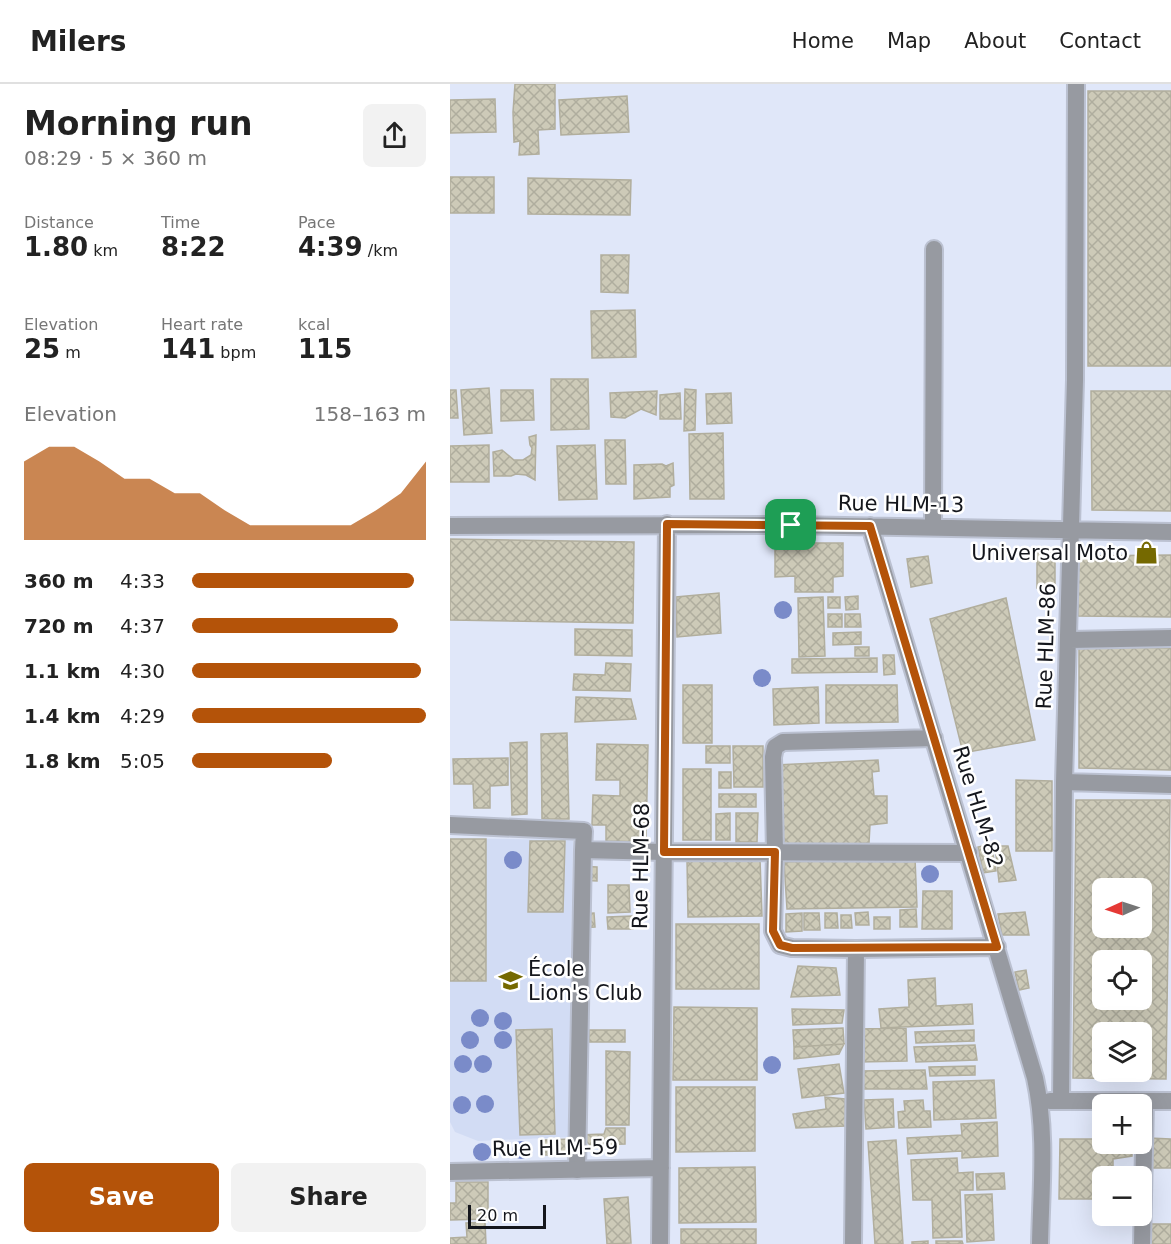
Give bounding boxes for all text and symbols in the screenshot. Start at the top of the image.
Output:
text: Milers [30,25,127,58]
text: Home [792,29,854,53]
text: Map [887,29,931,53]
text: About [964,29,1026,53]
text: Contact [1059,29,1141,53]
text: Morning run [24,104,252,143]
button: share [363,104,426,167]
text: 08:29 · 5 × 360 m [24,146,207,170]
text: Distance [24,213,94,232]
text: Time [161,213,200,232]
text: Pace [298,213,335,232]
text: 1.80 [24,232,88,262]
text: 8:22 [161,232,226,262]
text: 4:39 [298,232,363,262]
text: km [88,241,118,260]
text: /km [363,241,398,260]
text: Elevation [24,315,98,334]
text: Heart rate [161,315,243,334]
text: kcal [298,315,330,334]
text: 25 [24,334,60,364]
text: 141 [161,334,215,364]
text: 115 [298,334,352,364]
text: m [60,343,81,362]
text: bpm [215,343,256,362]
text: Elevation [24,402,117,426]
text: 158–163 m [314,402,426,426]
street label: Rue HLM-13 [838,491,964,517]
pin [765,499,816,550]
icon: arrive [774,508,807,541]
shop icon: Universal Moto [1133,540,1159,566]
place label: Universal Moto [971,541,1128,565]
text: 360 m [24,569,94,593]
text: 4:33 [120,569,165,593]
street label: Rue HLM-86 [1032,582,1060,710]
text: 720 m [24,614,94,638]
text: 4:37 [120,614,165,638]
text: 1.1 km [24,659,101,683]
text: 4:30 [120,659,165,683]
text: 1.4 km [24,704,101,728]
text: 4:29 [120,704,165,728]
street label: Rue HLM-82 [948,743,1008,871]
text: 1.8 km [24,749,101,773]
text: 5:05 [120,749,165,773]
street label: Rue HLM-68 [628,803,654,929]
north arrow [1092,878,1152,938]
map controls [1092,878,1152,1226]
button: locate [1092,950,1152,1010]
place label: École Lion's Club [528,956,642,1005]
school or university icon: École Lion's Club [497,968,523,994]
button: layers [1092,1022,1152,1082]
button: + [1092,1094,1152,1154]
street label: Rue HLM-59 [492,1135,618,1161]
button: Save [24,1163,219,1232]
button: Share [231,1163,426,1232]
button: − [1092,1166,1152,1226]
scale bar [468,1202,546,1230]
text: 20 m [477,1206,518,1225]

